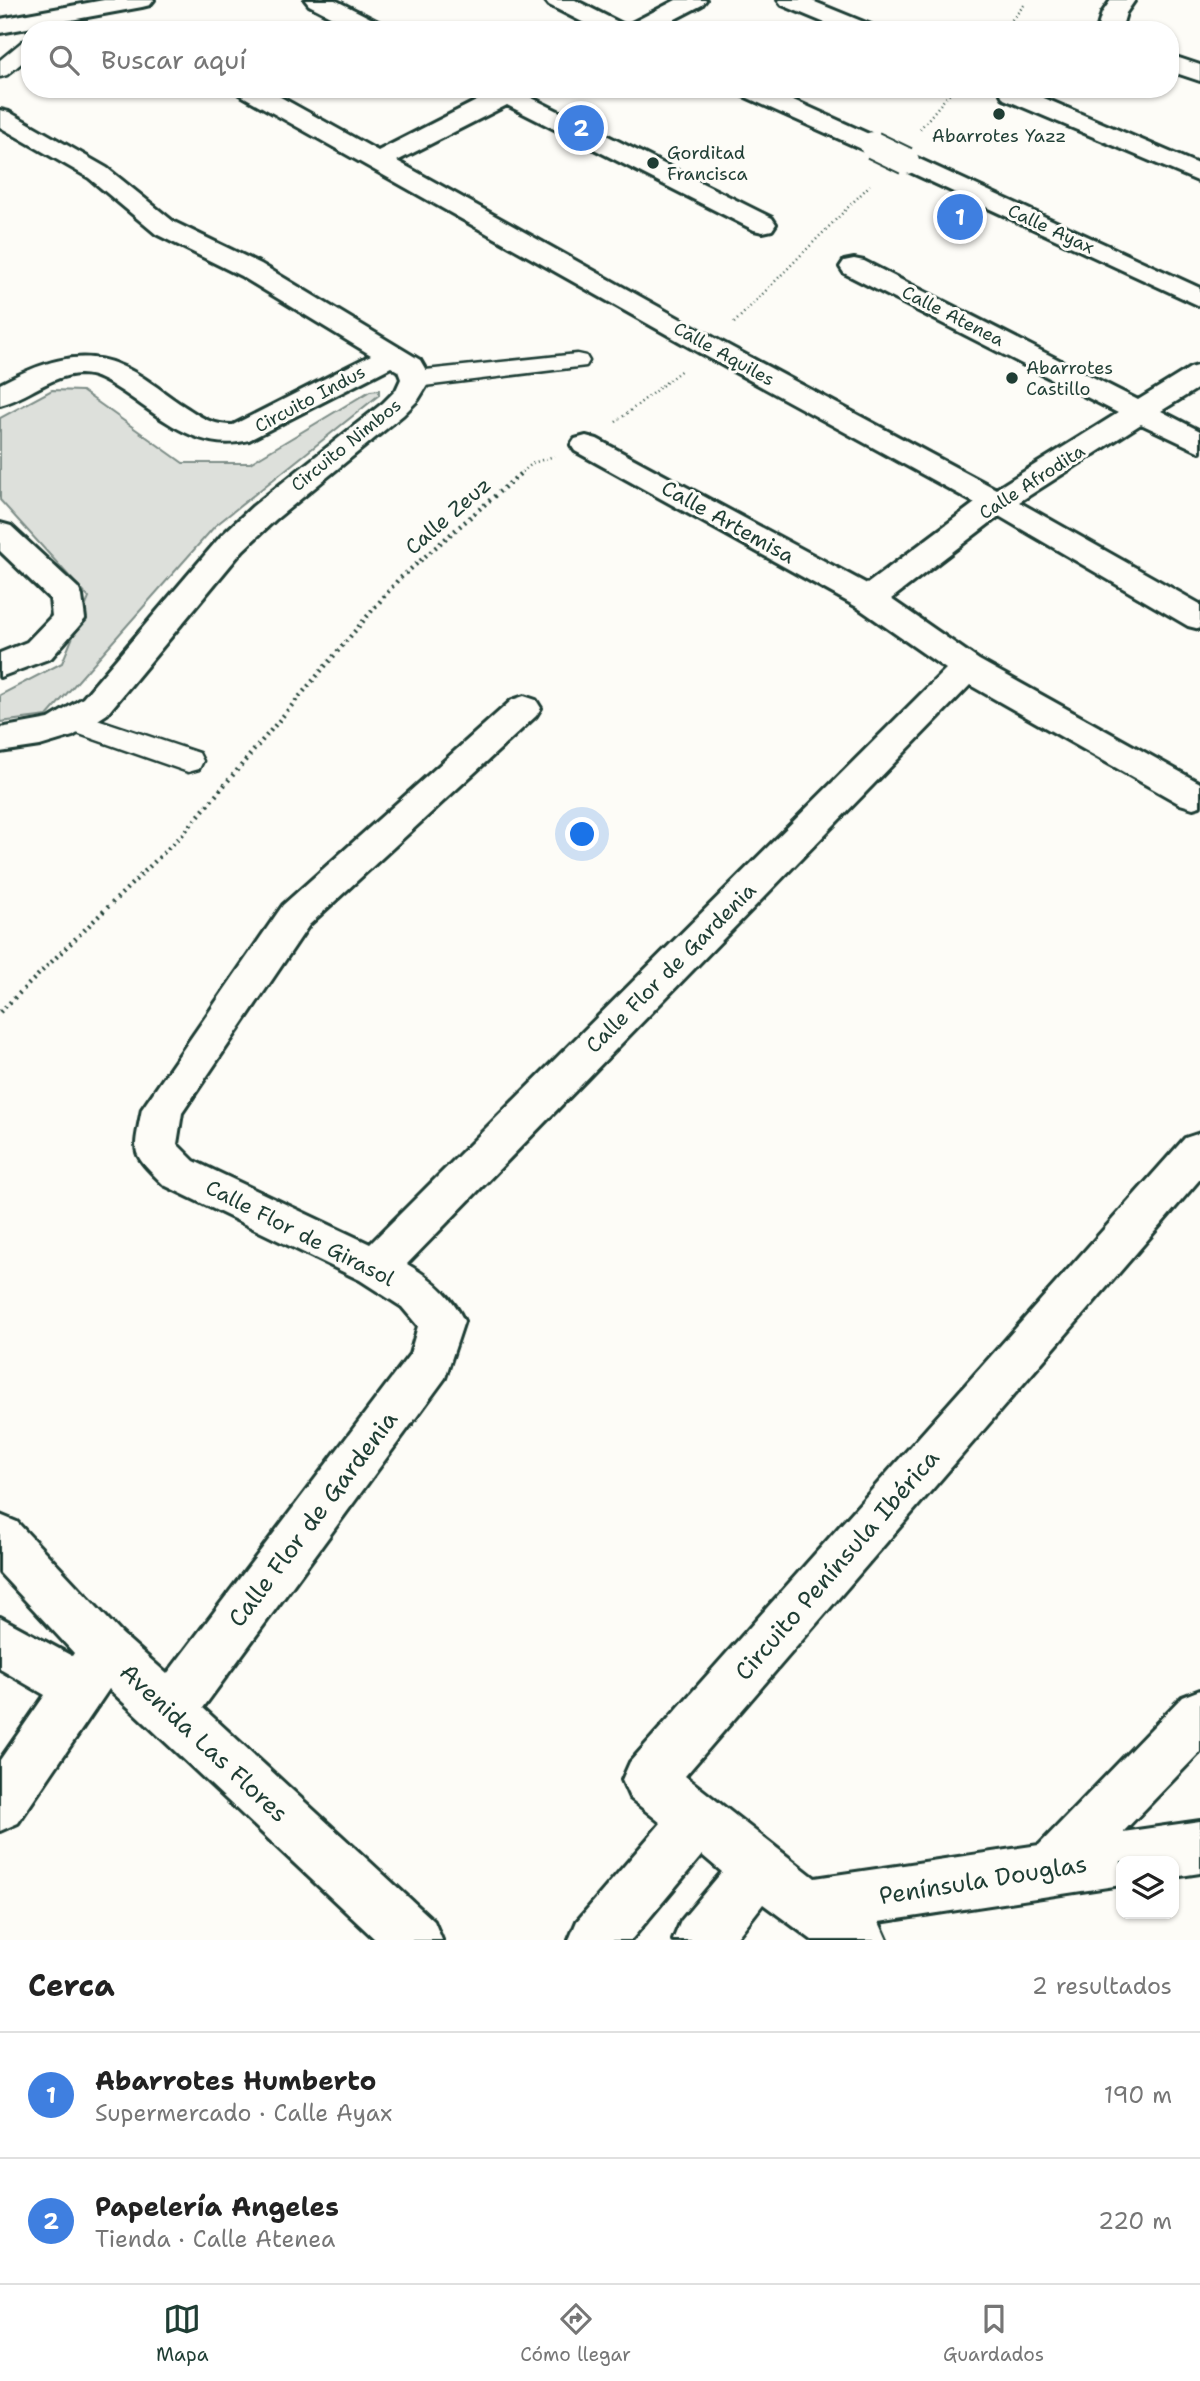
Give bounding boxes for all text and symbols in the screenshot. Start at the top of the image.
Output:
search box [21,21,1179,98]
icon: search [45,41,83,79]
text: Buscar aquí [101,42,247,77]
pin: 2 [558,102,604,154]
marker: Abarrotes Yazz [991,106,1007,122]
place label: Abarrotes Yazz [932,124,1066,148]
place label: Gorditad Francisca [667,141,748,186]
marker: Gorditad Francisca [645,155,661,171]
pin: 1 [937,191,983,243]
street label: Calle Ayax [1004,199,1098,259]
street label: Calle Atenea [898,280,1008,352]
street label: Calle Aquiles [669,316,779,392]
place label: Abarrotes Castillo [1026,356,1113,401]
street label: Circuito Indus [251,360,369,438]
marker: Abarrotes Castillo [1004,370,1020,386]
street label: Circuito Nimbos [286,393,406,497]
street label: Calle Afrodita [975,439,1089,525]
street label: Calle Zeuz [399,471,497,561]
street label: Calle Artemisa [656,474,800,570]
your location [565,817,599,851]
street label: Calle Flor de Gardenia [580,877,762,1059]
street label: Calle Flor de Girasol [201,1173,400,1293]
street label: Calle Flor de Gardenia [221,1404,405,1634]
street label: Circuito Península Ibérica [728,1443,946,1687]
street label: Avenida Las Flores [113,1657,295,1829]
street label: Península Douglas [877,1848,1089,1912]
map controls [1116,1856,1179,1919]
button: layers [1116,1856,1179,1919]
text: Cerca [28,1965,115,2006]
text: 2 resultados [1032,1971,1172,2001]
text: Abarrotes Humberto [95,2063,376,2098]
text: 1 [46,2080,56,2110]
text: 190 m [1104,2080,1172,2110]
text: Supermercado · Calle Ayax [95,2098,392,2128]
text: Papelería Angeles [95,2189,339,2224]
text: 2 [43,2206,59,2236]
text: 220 m [1098,2206,1172,2236]
text: Tienda · Calle Atenea [95,2224,335,2254]
tab: Mapa [156,2300,208,2367]
tab: Cómo llegar [520,2300,631,2367]
tab: Guardados [943,2300,1044,2367]

